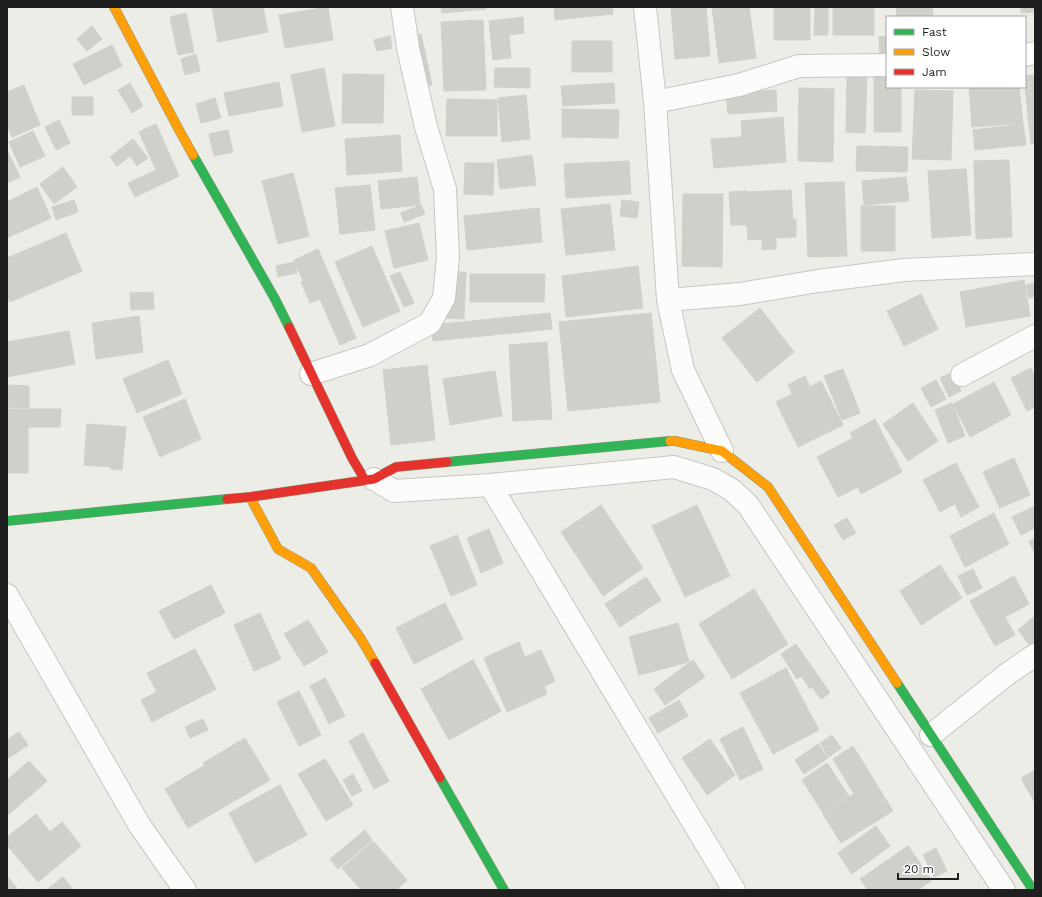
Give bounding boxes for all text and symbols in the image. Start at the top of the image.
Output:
legend [886,16,1026,88]
text: Fast [922,25,947,39]
text: Slow [922,45,950,59]
text: Jam [922,65,947,79]
scale bar [898,855,958,881]
text: 20 m [904,862,934,876]

